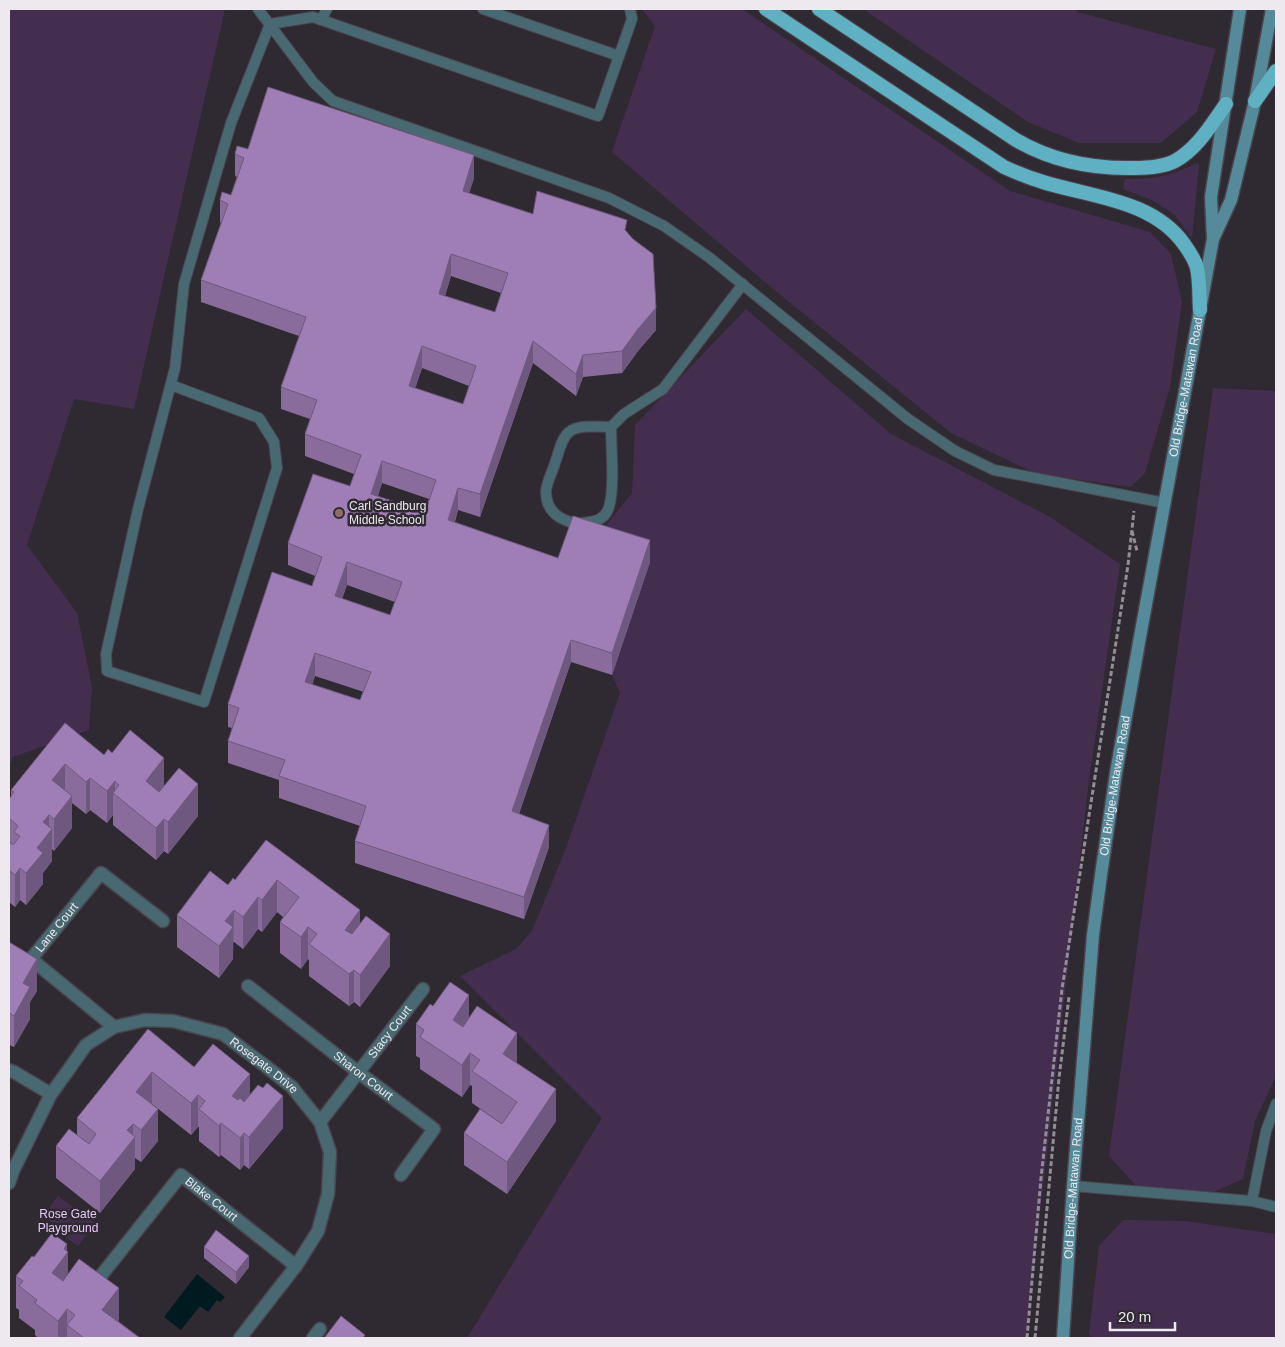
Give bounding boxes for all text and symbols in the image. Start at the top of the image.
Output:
street label: Old Bridge-Matawan Road [1166,316,1206,458]
place label: Carl Sandburg Middle School [349,499,426,527]
marker: Carl Sandburg Middle School [333,507,345,519]
street label: Old Bridge-Matawan Road [1097,715,1133,857]
street label: Lane Court [32,899,81,955]
street label: Stacy Court [365,1002,415,1061]
street label: Rosegate Drive [227,1034,301,1096]
street label: Sharon Court [331,1048,396,1103]
street label: Old Bridge-Matawan Road [1061,1117,1085,1259]
street label: Blake Court [182,1174,241,1224]
park label: Rose Gate Playground [38,1207,98,1235]
scale bar [1110,1300,1175,1332]
text: 20 m [1118,1308,1151,1325]

